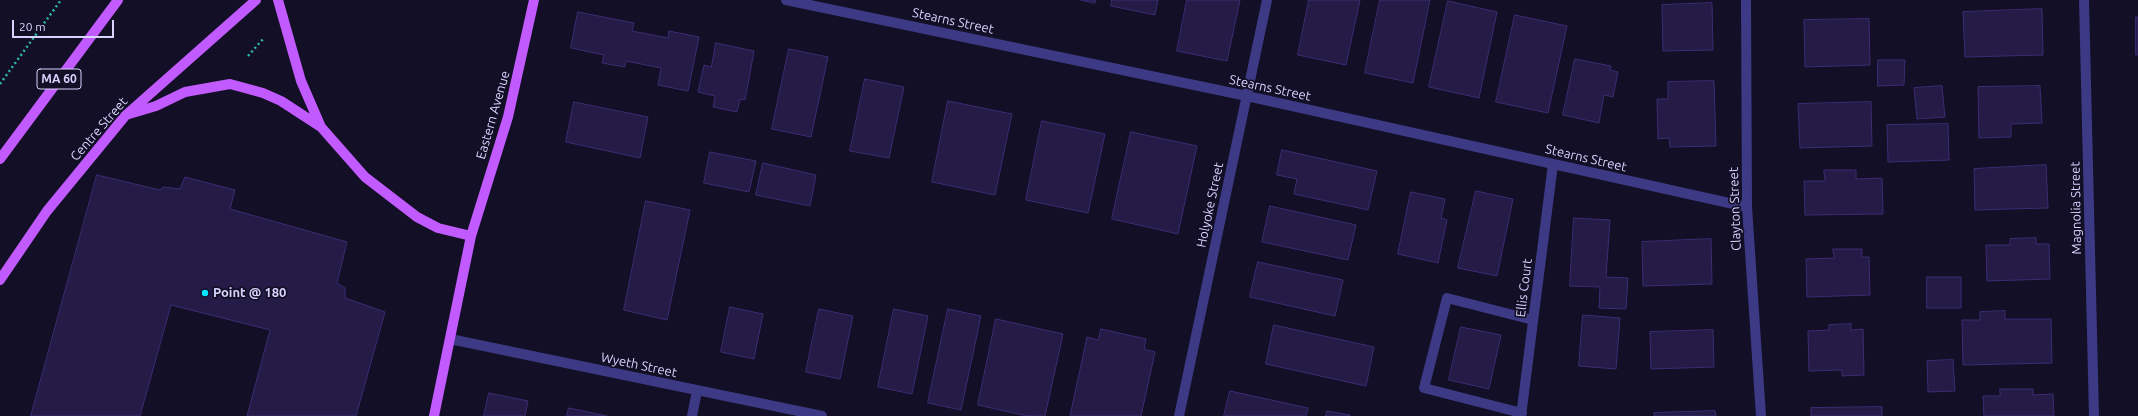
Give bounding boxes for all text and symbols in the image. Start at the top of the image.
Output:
street label: Stearns Street [911,5,995,37]
scale bar [14,12,116,38]
text: 20 m [19,20,46,33]
road number: MA 60 [37,69,81,89]
street label: Eastern Avenue [473,69,513,161]
street label: Stearns Street [1228,72,1312,104]
street label: Centre Street [67,94,131,164]
street label: Stearns Street [1544,141,1628,175]
street label: Holyoke Street [1193,161,1227,249]
street label: Magnolia Street [2067,161,2085,255]
street label: Clayton Street [1726,167,1744,251]
street label: Ellis Court [1513,258,1535,318]
place label: Point @ 180 [213,285,286,301]
marker: Point @ 180 [200,288,210,298]
street label: Wyeth Street [600,349,678,381]

